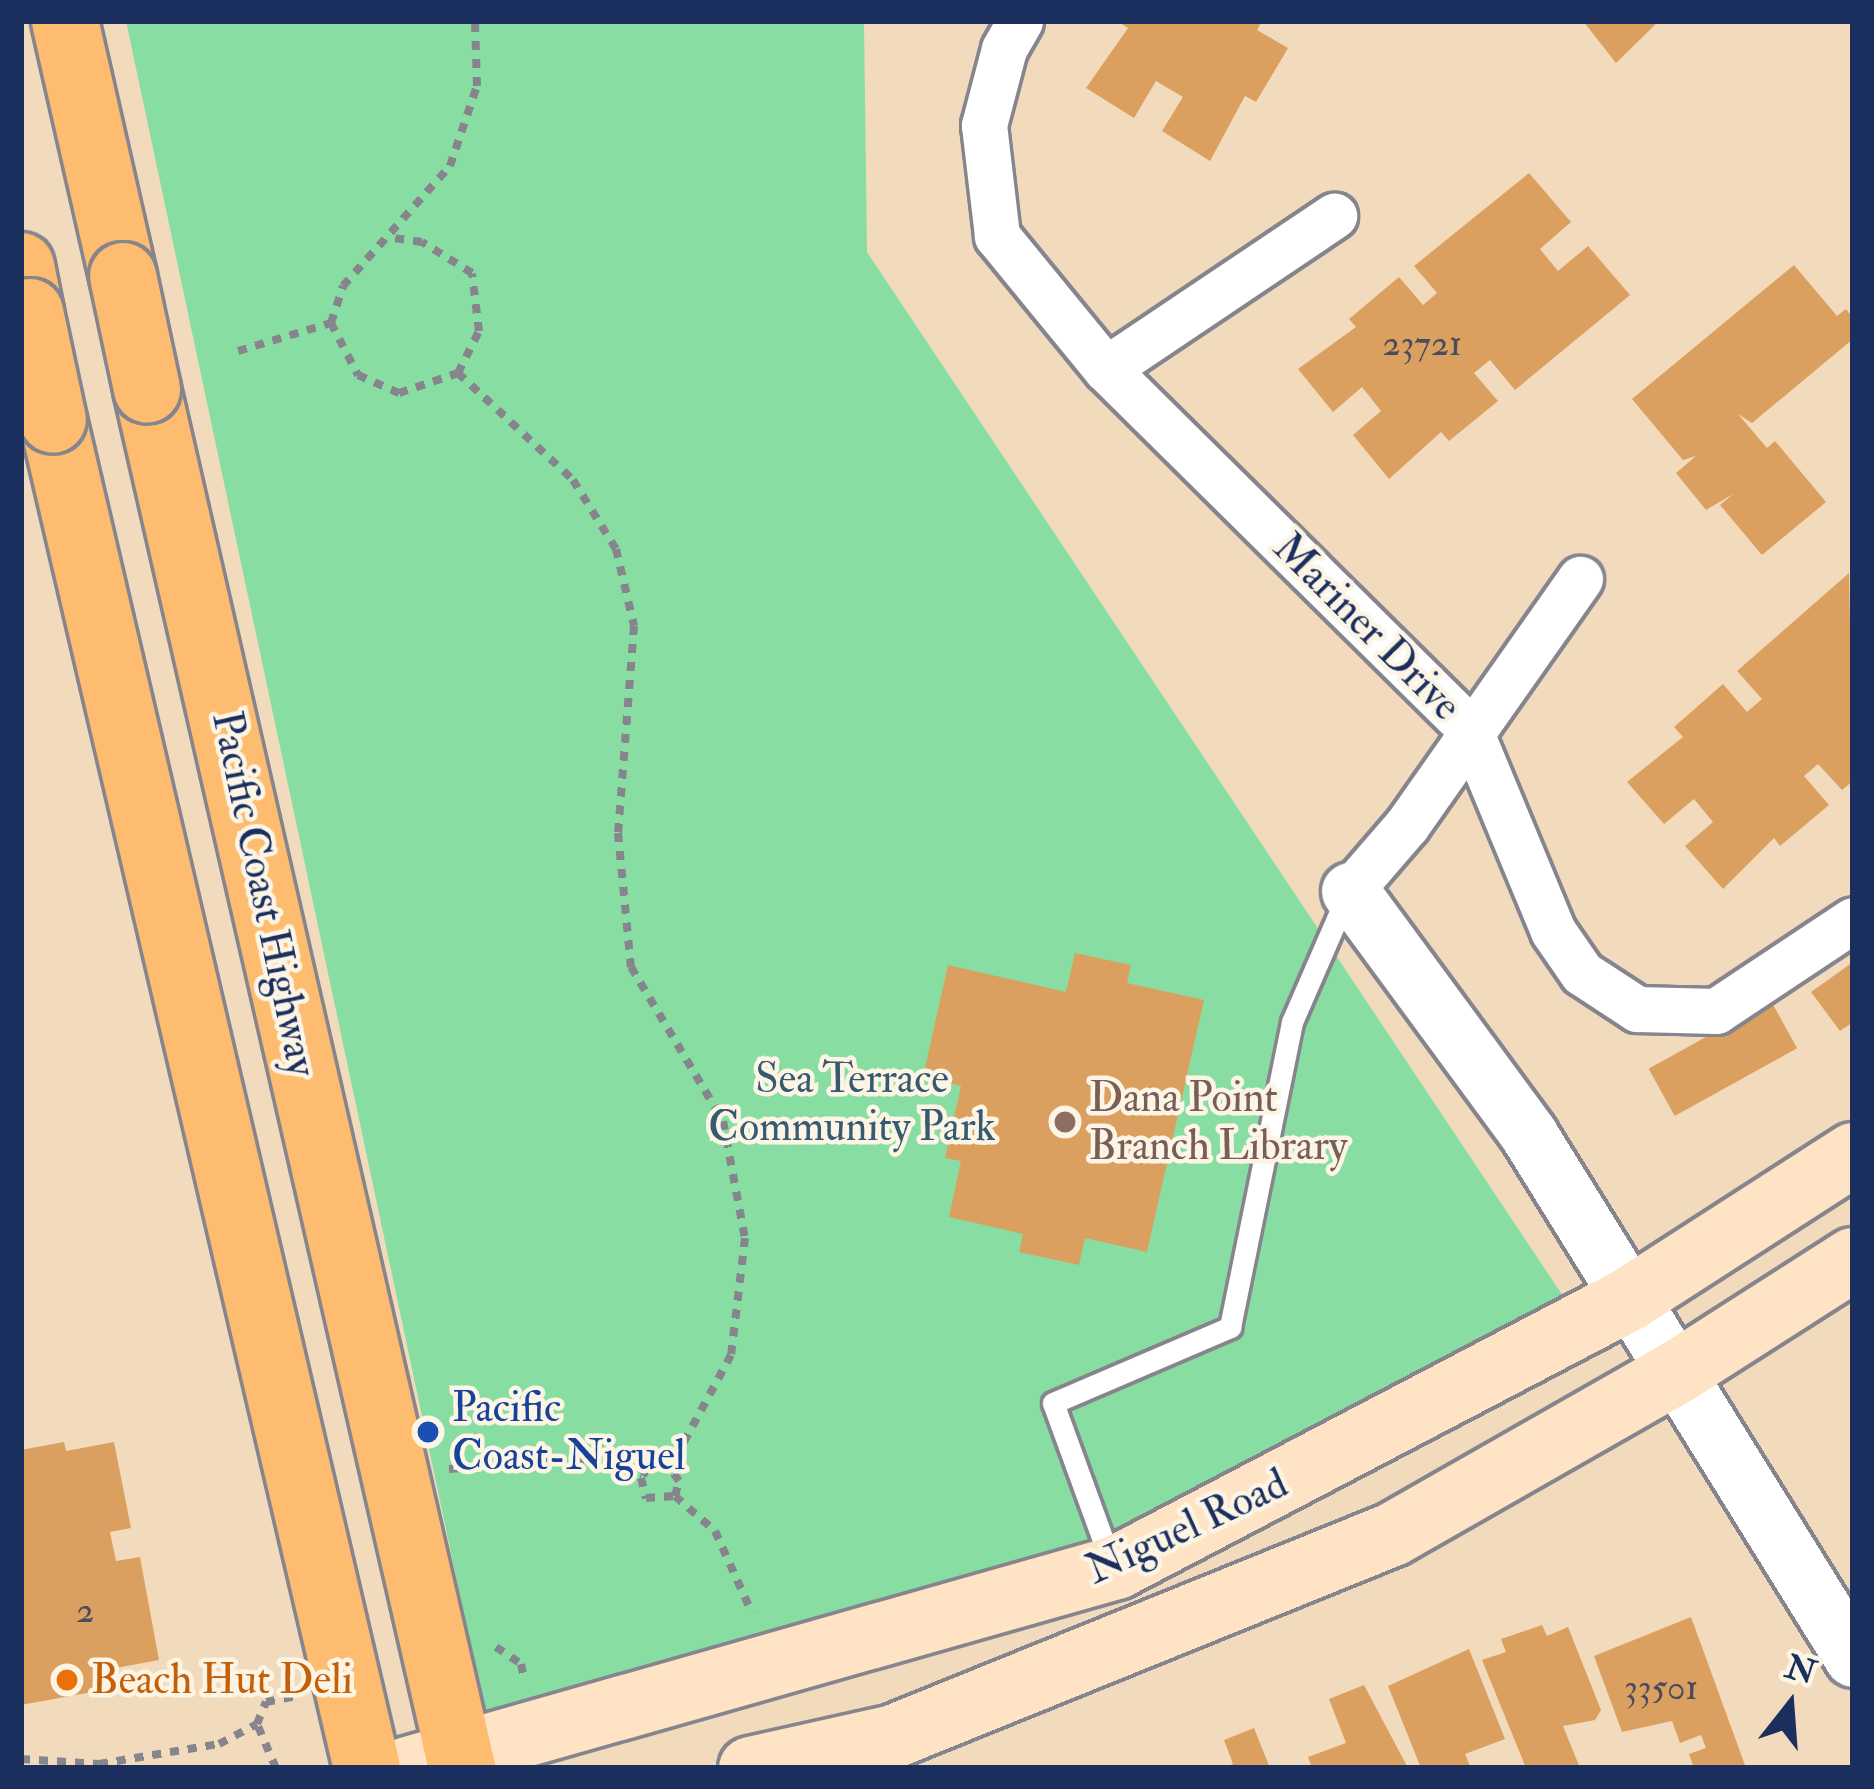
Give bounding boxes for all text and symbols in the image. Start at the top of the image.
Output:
house number: 23721 [1382,322,1462,366]
street label: Mariner Drive [1263,523,1471,731]
street label: Pacific Coast Highway [201,707,327,1081]
park label: Sea Terrace Community Park [708,1054,996,1152]
place label: Dana Point Branch Library [1089,1073,1347,1172]
marker: Dana Point Branch Library [1052,1109,1078,1135]
place label: Pacific Coast-Niguel [452,1383,686,1482]
marker: Pacific Coast-Niguel [415,1419,441,1445]
street label: Niguel Road [1078,1458,1296,1596]
house number: 2 [76,1589,94,1633]
north arrow [1730,1645,1850,1765]
text: N [1781,1646,1821,1694]
place label: Beach Hut Deli [91,1655,353,1705]
house number: 33501 [1624,1666,1698,1710]
marker: Beach Hut Deli [54,1667,80,1693]

